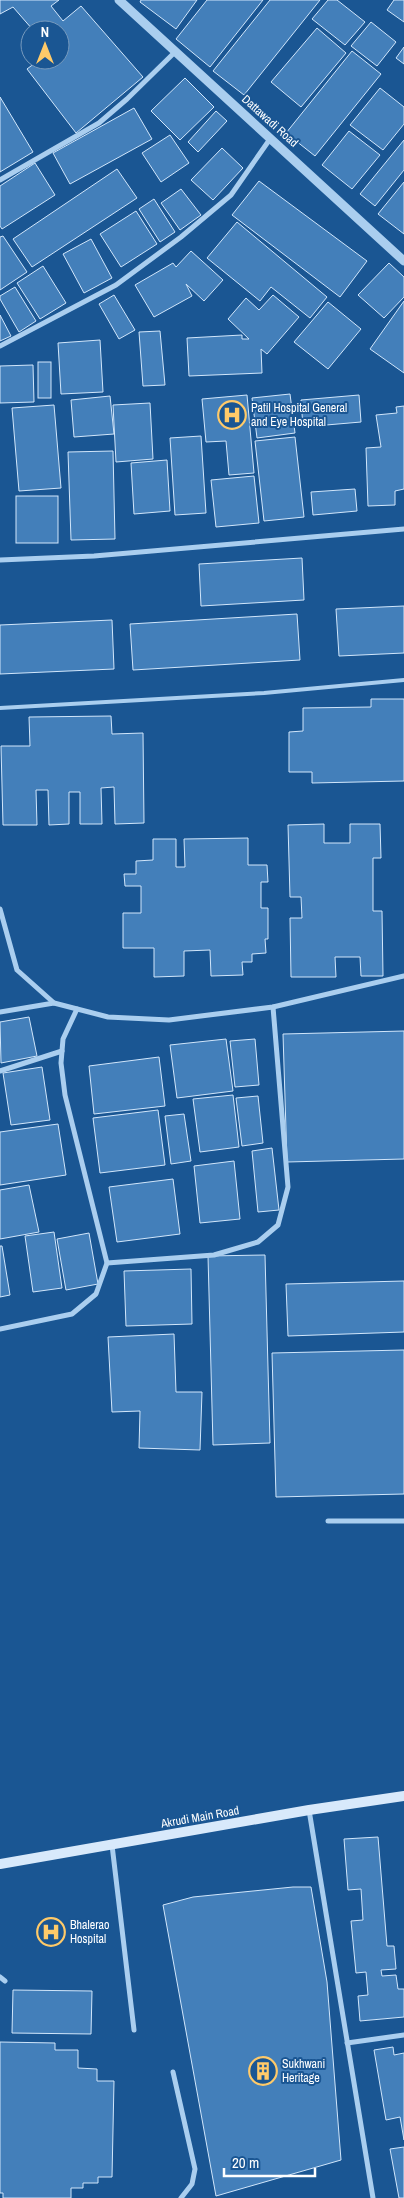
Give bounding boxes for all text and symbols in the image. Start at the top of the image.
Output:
north arrow [20,20,70,70]
text: N [41,23,49,41]
street label: Dattawadi Road [238,91,302,151]
hospital icon: Patil Hospital General and Eye Hospital [217,400,247,430]
place label: Patil Hospital General and Eye Hospital [251,400,347,430]
street label: Akrudi Main Road [159,1802,240,1832]
hospital icon: Bhalerao Hospital [36,1917,66,1947]
place label: Bhalerao Hospital [70,1917,109,1947]
building icon: Sukhwani Heritage [248,2056,278,2086]
place label: Sukhwani Heritage [282,2056,325,2086]
scale bar [224,2146,315,2178]
text: 20 m [232,2152,259,2173]

